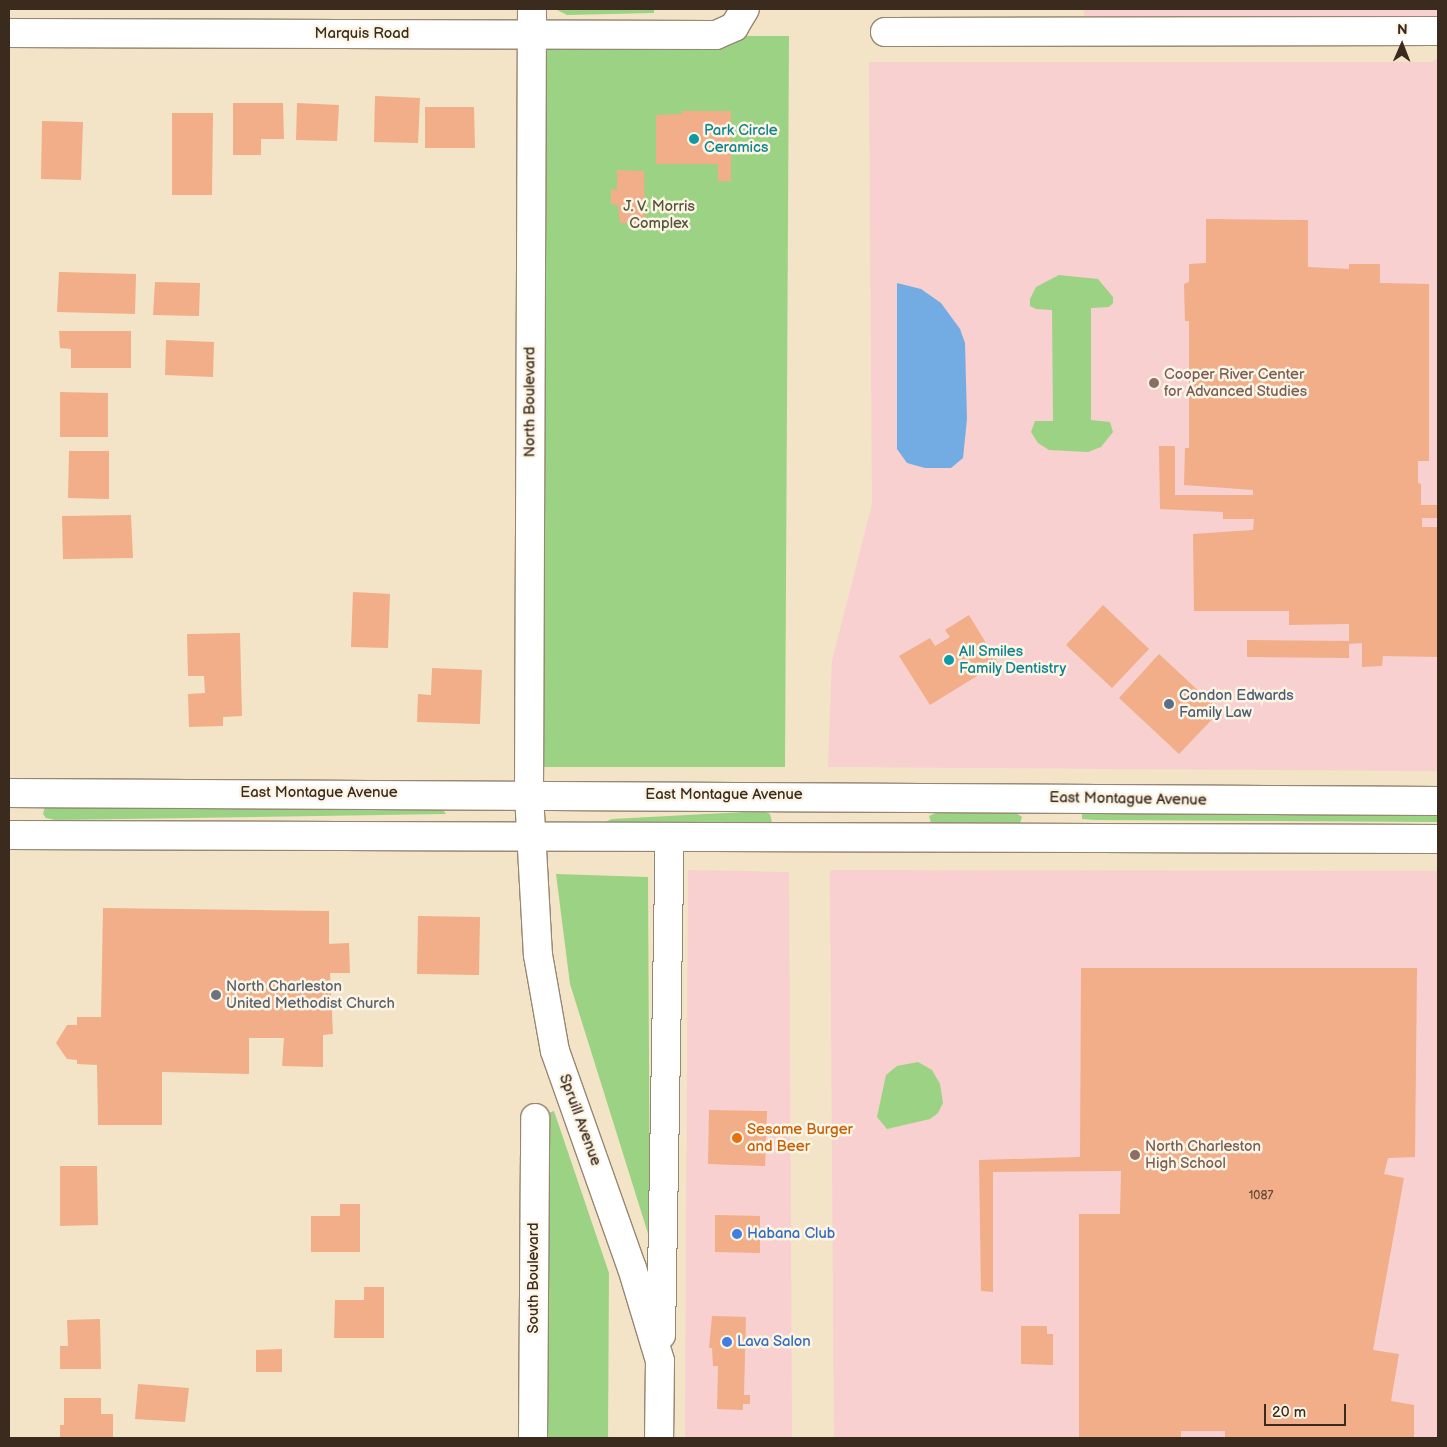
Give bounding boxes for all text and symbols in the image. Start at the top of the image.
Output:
north arrow [1377,20,1427,70]
text: N [1397,21,1408,38]
street label: Marquis Road [315,25,409,43]
place label: Park Circle Ceramics [704,121,778,156]
marker: Park Circle Ceramics [688,133,700,145]
park label: J. V. Morris Complex [623,197,695,232]
street label: North Boulevard [521,347,539,457]
place label: Cooper River Center for Advanced Studies [1164,365,1307,400]
marker: Cooper River Center for Advanced Studies [1148,377,1160,389]
place label: All Smiles Family Dentistry [959,642,1067,677]
marker: All Smiles Family Dentistry [943,654,955,666]
place label: Condon Edwards Family Law [1179,686,1294,721]
marker: Condon Edwards Family Law [1163,698,1175,710]
street label: East Montague Avenue [240,784,398,802]
street label: East Montague Avenue [645,786,803,804]
street label: East Montague Avenue [1049,789,1207,809]
place label: North Charleston United Methodist Church [226,977,395,1012]
marker: North Charleston United Methodist Church [210,989,222,1001]
street label: Spruill Avenue [555,1072,605,1168]
place label: Sesame Burger and Beer [747,1120,853,1155]
marker: Sesame Burger and Beer [731,1132,743,1144]
place label: North Charleston High School [1145,1137,1261,1172]
marker: North Charleston High School [1129,1149,1141,1161]
house number: 1087 [1249,1189,1273,1203]
street label: South Boulevard [525,1222,543,1334]
place label: Habana Club [747,1225,835,1243]
marker: Habana Club [731,1228,743,1240]
place label: Lava Salon [737,1333,811,1351]
marker: Lava Salon [721,1336,733,1348]
scale bar [1267,1394,1350,1426]
text: 20 m [1272,1403,1306,1422]

